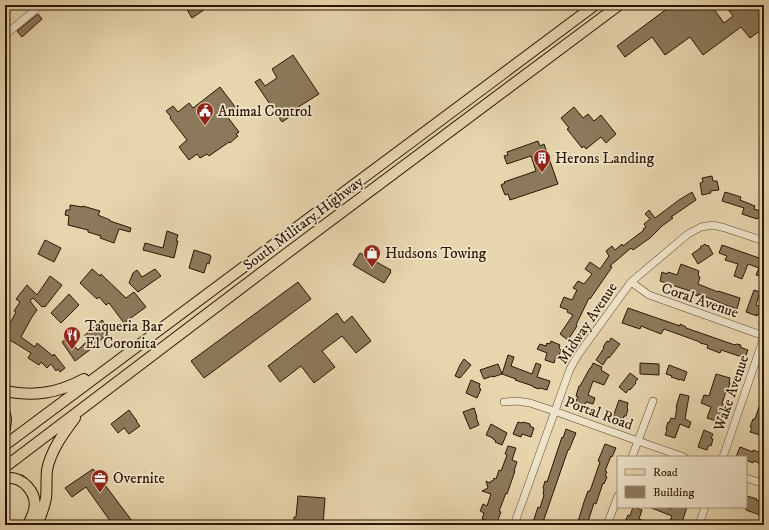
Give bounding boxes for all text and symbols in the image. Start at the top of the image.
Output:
public building icon: Animal Control [195,101,215,126]
place label: Animal Control [218,102,312,121]
building icon: Herons Landing [532,148,552,173]
place label: Herons Landing [555,149,655,168]
street label: South Military Highway [239,171,368,275]
shop icon: Hudsons Towing [362,243,382,268]
place label: Hudsons Towing [385,244,487,263]
street label: Coral Avenue [659,278,741,323]
street label: Midway Avenue [553,279,622,368]
place label: Taqueria Bar El Coronita [85,317,163,353]
restaurant icon: Taqueria Bar El Coronita [62,325,82,350]
street label: Wake Avenue [709,353,753,435]
street label: Portal Road [562,392,636,435]
legend [617,456,747,508]
text: Road [653,465,678,480]
office icon: Overnite [90,468,110,493]
place label: Overnite [113,469,165,488]
text: Building [653,485,694,500]

